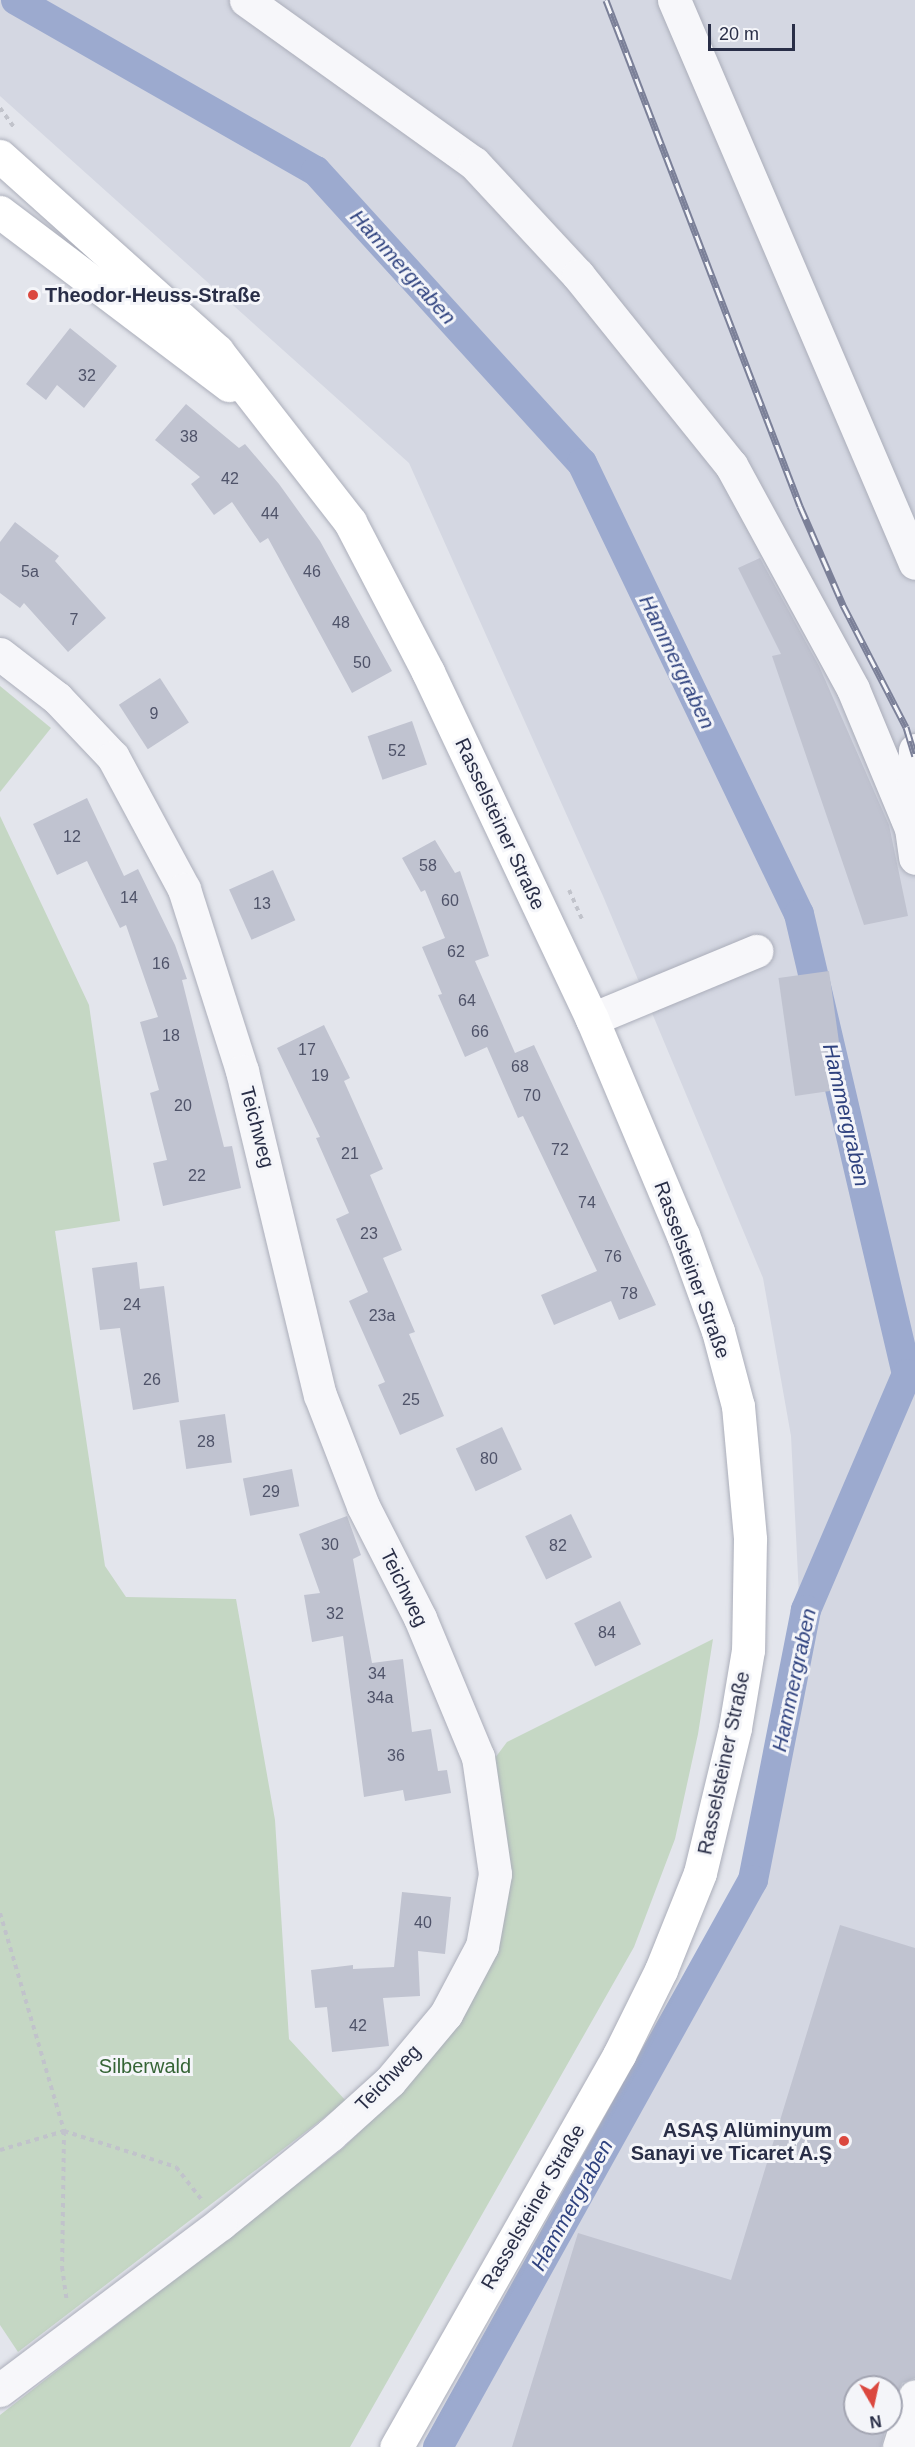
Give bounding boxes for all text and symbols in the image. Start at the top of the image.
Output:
scale bar [711,12,798,50]
text: 20 m [719,24,759,44]
water label: Hammergraben [345,204,461,330]
place label: Theodor-Heuss-Straße [45,283,261,307]
marker: Theodor-Heuss-Straße [26,288,40,302]
house number: 32 [78,366,96,386]
house number: 38 [180,427,198,447]
house number: 42 [221,469,239,489]
house number: 44 [261,504,279,524]
house number: 5a [21,562,39,582]
house number: 46 [303,562,321,582]
water label: Hammergraben [634,591,720,733]
house number: 7 [70,610,78,630]
house number: 48 [332,613,350,633]
house number: 50 [353,653,371,673]
house number: 9 [150,704,158,724]
street label: Rasselsteiner Straße [450,734,550,914]
house number: 52 [388,741,406,761]
house number: 12 [63,827,81,847]
house number: 58 [419,856,437,876]
house number: 14 [120,888,138,908]
house number: 60 [441,891,459,911]
house number: 13 [253,894,271,914]
house number: 62 [447,942,465,962]
house number: 16 [152,954,170,974]
house number: 64 [458,991,476,1011]
house number: 66 [471,1022,489,1042]
house number: 18 [162,1026,180,1046]
house number: 17 [298,1040,316,1060]
water label: Hammergraben [817,1041,875,1189]
house number: 68 [511,1057,529,1077]
house number: 19 [311,1066,329,1086]
street label: Teichweg [235,1084,279,1170]
house number: 70 [523,1086,541,1106]
house number: 20 [174,1096,192,1116]
house number: 72 [551,1140,569,1160]
house number: 21 [341,1144,359,1164]
house number: 22 [188,1166,206,1186]
street label: Rasselsteiner Straße [649,1178,735,1362]
house number: 74 [578,1193,596,1213]
house number: 23 [360,1224,378,1244]
house number: 76 [604,1247,622,1267]
house number: 78 [620,1284,638,1304]
house number: 24 [123,1295,141,1315]
house number: 23a [369,1306,395,1326]
house number: 26 [143,1370,161,1390]
house number: 25 [402,1390,420,1410]
house number: 28 [197,1432,215,1452]
house number: 80 [480,1449,498,1469]
house number: 29 [262,1482,280,1502]
house number: 30 [321,1535,339,1555]
house number: 82 [549,1536,567,1556]
street label: Teichweg [375,1545,433,1631]
house number: 32 [326,1604,344,1624]
water label: Hammergraben [767,1606,821,1754]
house number: 84 [598,1623,616,1643]
house number: 34 [368,1664,386,1684]
street label: Rasselsteiner Straße [693,1669,755,1857]
house number: 34a [367,1688,393,1708]
house number: 36 [387,1746,405,1766]
house number: 40 [414,1913,432,1933]
house number: 42 [349,2016,367,2036]
street label: Teichweg [350,2040,426,2116]
park label: Silberwald [99,2054,191,2078]
place label: ASAŞ Alüminyum Sanayi ve Ticaret A.Ş [630,2118,832,2165]
street label: Rasselsteiner Straße [476,2120,590,2294]
marker: ASAŞ Alüminyum Sanayi ve Ticaret A.Ş [837,2134,851,2148]
water label: Hammergraben [526,2135,618,2275]
north arrow [843,2375,903,2435]
text: N [869,2412,883,2431]

